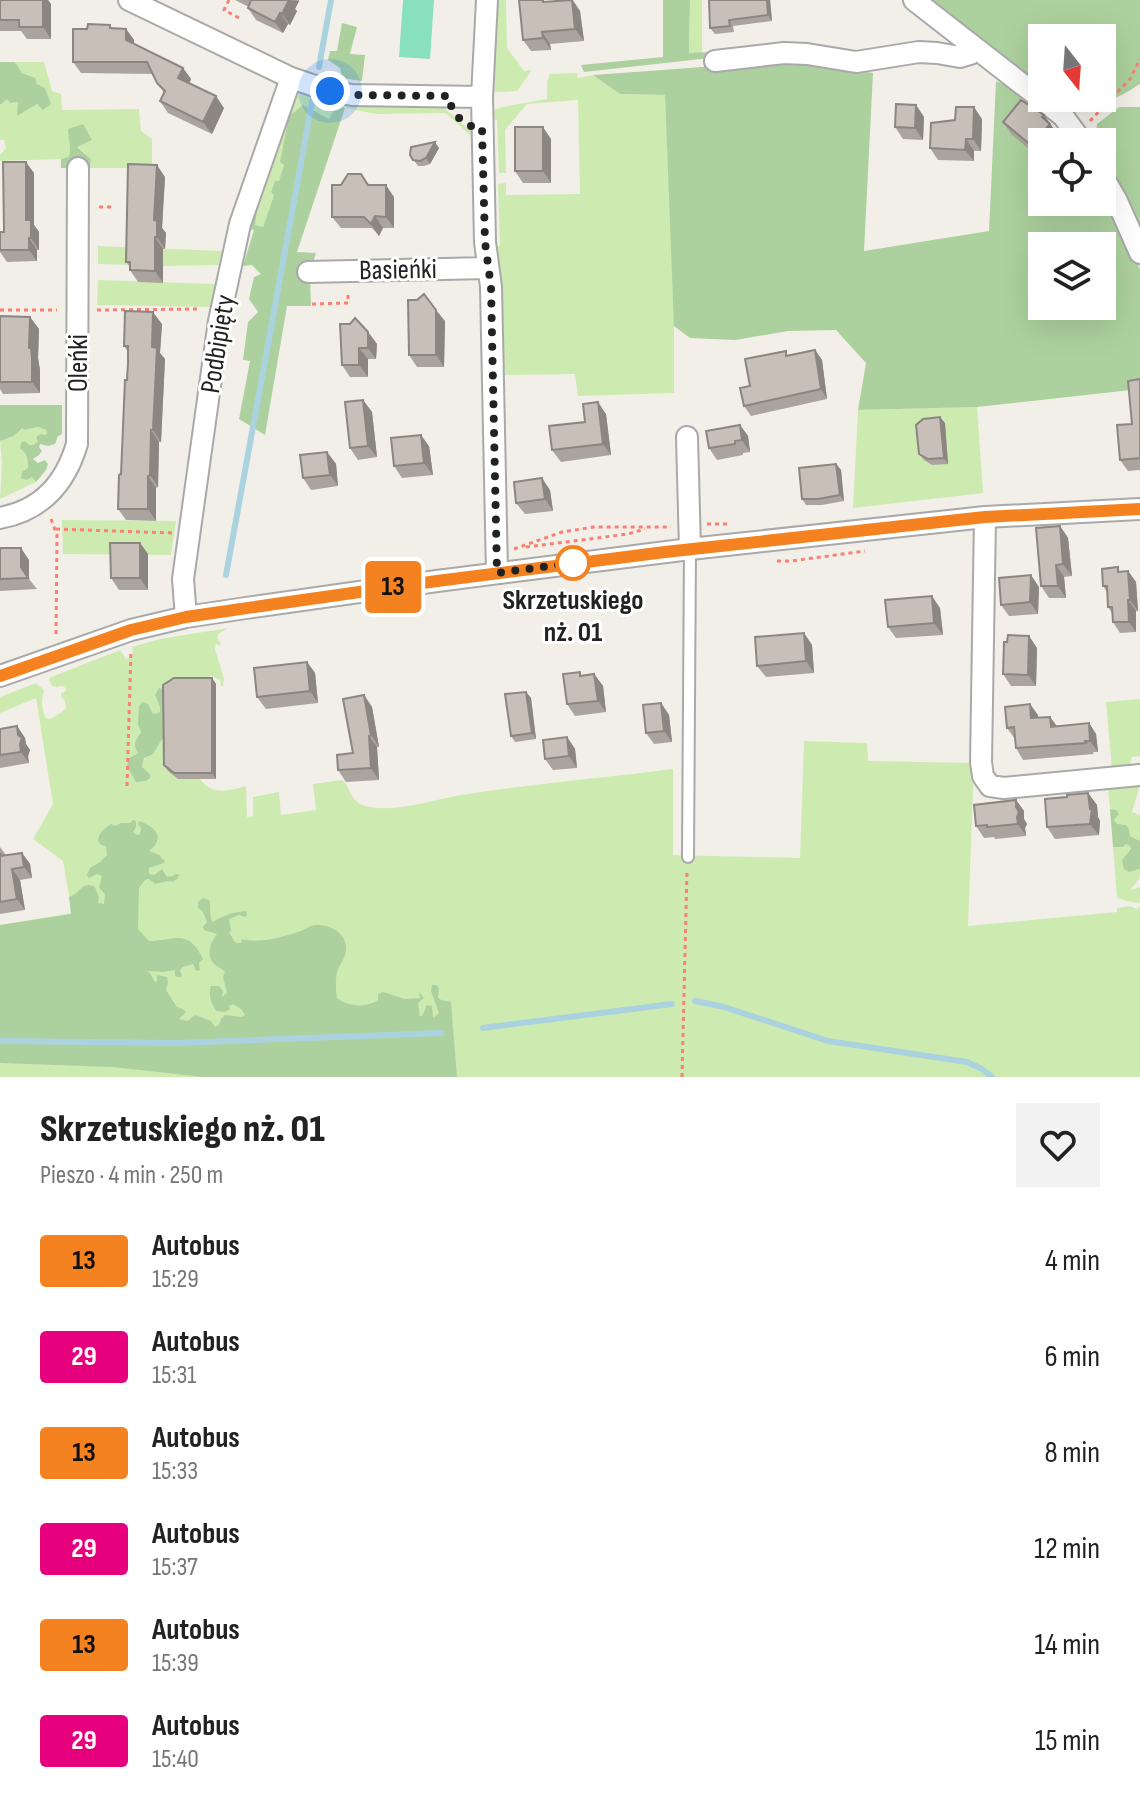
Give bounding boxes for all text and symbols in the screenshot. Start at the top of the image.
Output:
north arrow [1028,24,1116,112]
map controls [1028,24,1116,320]
your location [310,71,350,111]
button: locate [1028,128,1116,216]
button: layers [1028,232,1116,320]
street label: Basieńki [359,253,437,287]
street label: Podbipięty [194,292,242,396]
street label: Oleńki [62,334,95,392]
marker: Skrzetuskiego nż. 01 [556,546,590,580]
line badge: 13 [357,561,429,613]
text: 13 [381,570,405,603]
place label: Skrzetuskiego nż. 01 [502,584,644,649]
button: heart [1016,1103,1100,1187]
text: Skrzetuskiego nż. 01 [40,1107,325,1152]
text: Pieszo · 4 min · 250 m [40,1160,223,1191]
text: Autobus [152,1228,240,1264]
text: 4 min [1045,1243,1100,1279]
text: 13 [72,1244,96,1277]
text: 15:29 [152,1264,199,1295]
text: Autobus [152,1324,240,1360]
text: 6 min [1044,1339,1100,1375]
text: 29 [71,1340,97,1373]
text: 15:31 [152,1360,196,1391]
text: Autobus [152,1420,240,1456]
text: 8 min [1044,1435,1100,1471]
text: 13 [72,1436,96,1469]
text: 15:33 [152,1456,198,1487]
text: Autobus [152,1516,240,1552]
text: 12 min [1034,1531,1100,1567]
text: 29 [71,1532,97,1565]
text: 15:37 [152,1552,198,1583]
text: Autobus [152,1612,240,1648]
text: 14 min [1035,1627,1100,1663]
text: 13 [72,1628,96,1661]
text: 15:39 [152,1648,199,1679]
text: Autobus [152,1708,240,1744]
text: 15 min [1035,1723,1100,1759]
text: 29 [71,1724,97,1757]
text: 15:40 [152,1744,199,1775]

